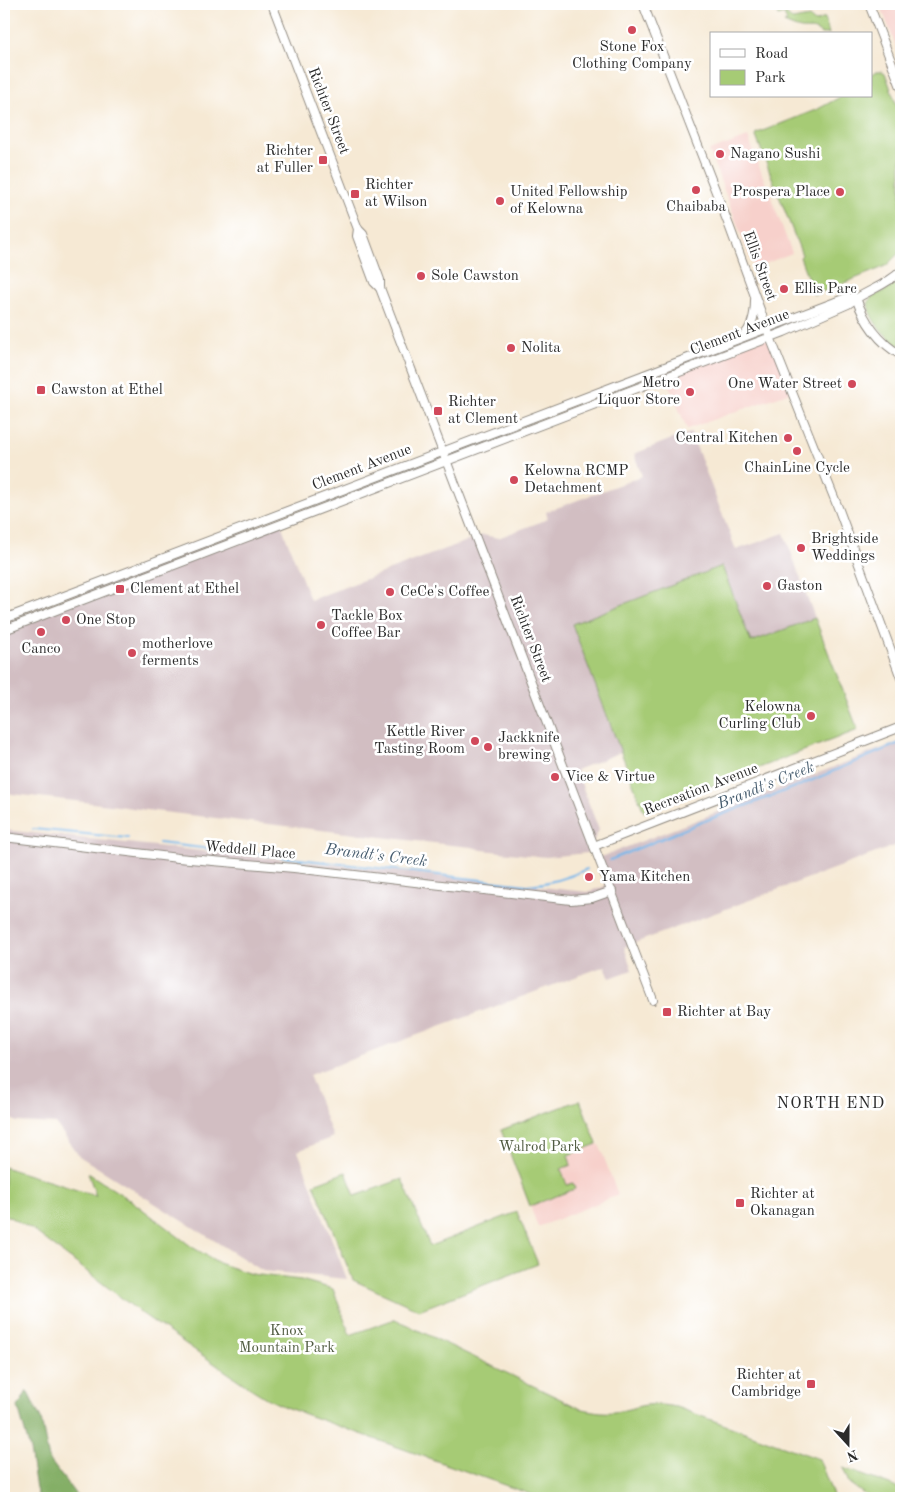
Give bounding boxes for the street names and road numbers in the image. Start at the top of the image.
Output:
street label: Richter Street [305,65,351,157]
street label: Ellis Street [739,229,779,303]
street label: Clement Avenue [688,307,792,359]
street label: Clement Avenue [310,442,414,494]
street label: Richter Street [507,593,553,685]
street label: Recreation Avenue [642,761,760,819]
street label: Weddell Place [204,840,296,862]

